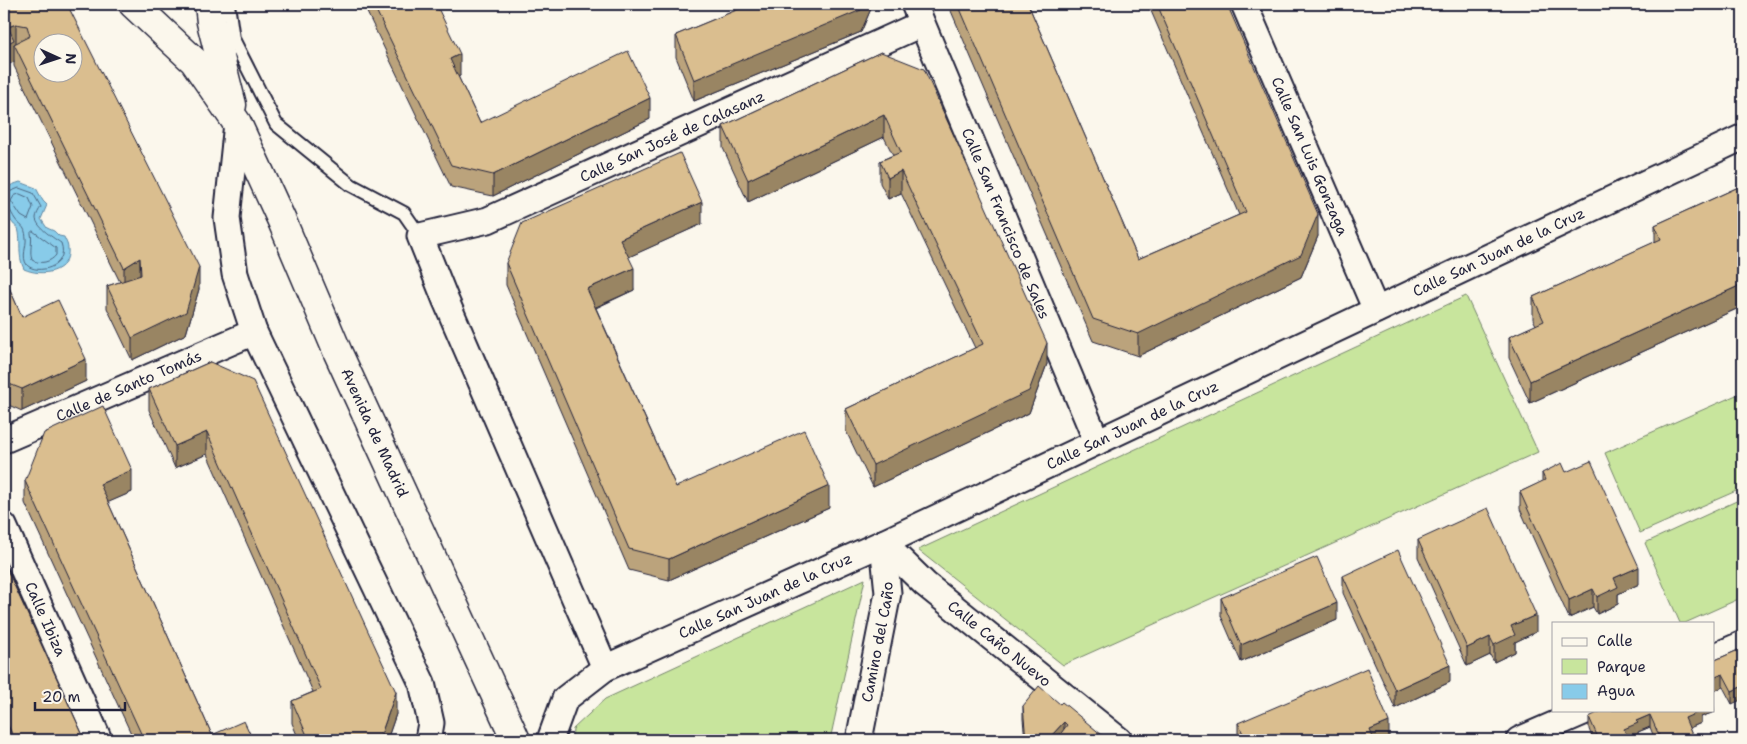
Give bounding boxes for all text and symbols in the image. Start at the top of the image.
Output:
north arrow [32,32,82,82]
text: N [62,53,80,65]
street label: Calle San Luis Gonzaga [1267,74,1353,240]
street label: Calle San José de Calasanz [577,86,768,187]
street label: Calle San Francisco de Sales [957,125,1055,322]
street label: Calle San Juan de la Cruz [1409,203,1588,302]
street label: Calle de Santo Tomás [53,346,205,426]
street label: Avenida de Madrid [336,365,413,501]
street label: Calle San Juan de la Cruz [1043,376,1222,474]
street label: Calle San Juan de la Cruz [675,548,855,644]
street label: Calle Ibiza [20,579,71,660]
street label: Camino del Caño [857,581,898,704]
street label: Calle Caño Nuevo [943,596,1055,691]
legend [1552,622,1714,712]
text: Calle [1597,631,1633,651]
text: Parque [1597,657,1646,677]
scale bar [35,679,125,711]
text: Agua [1597,681,1636,701]
text: 20 m [42,687,81,707]

